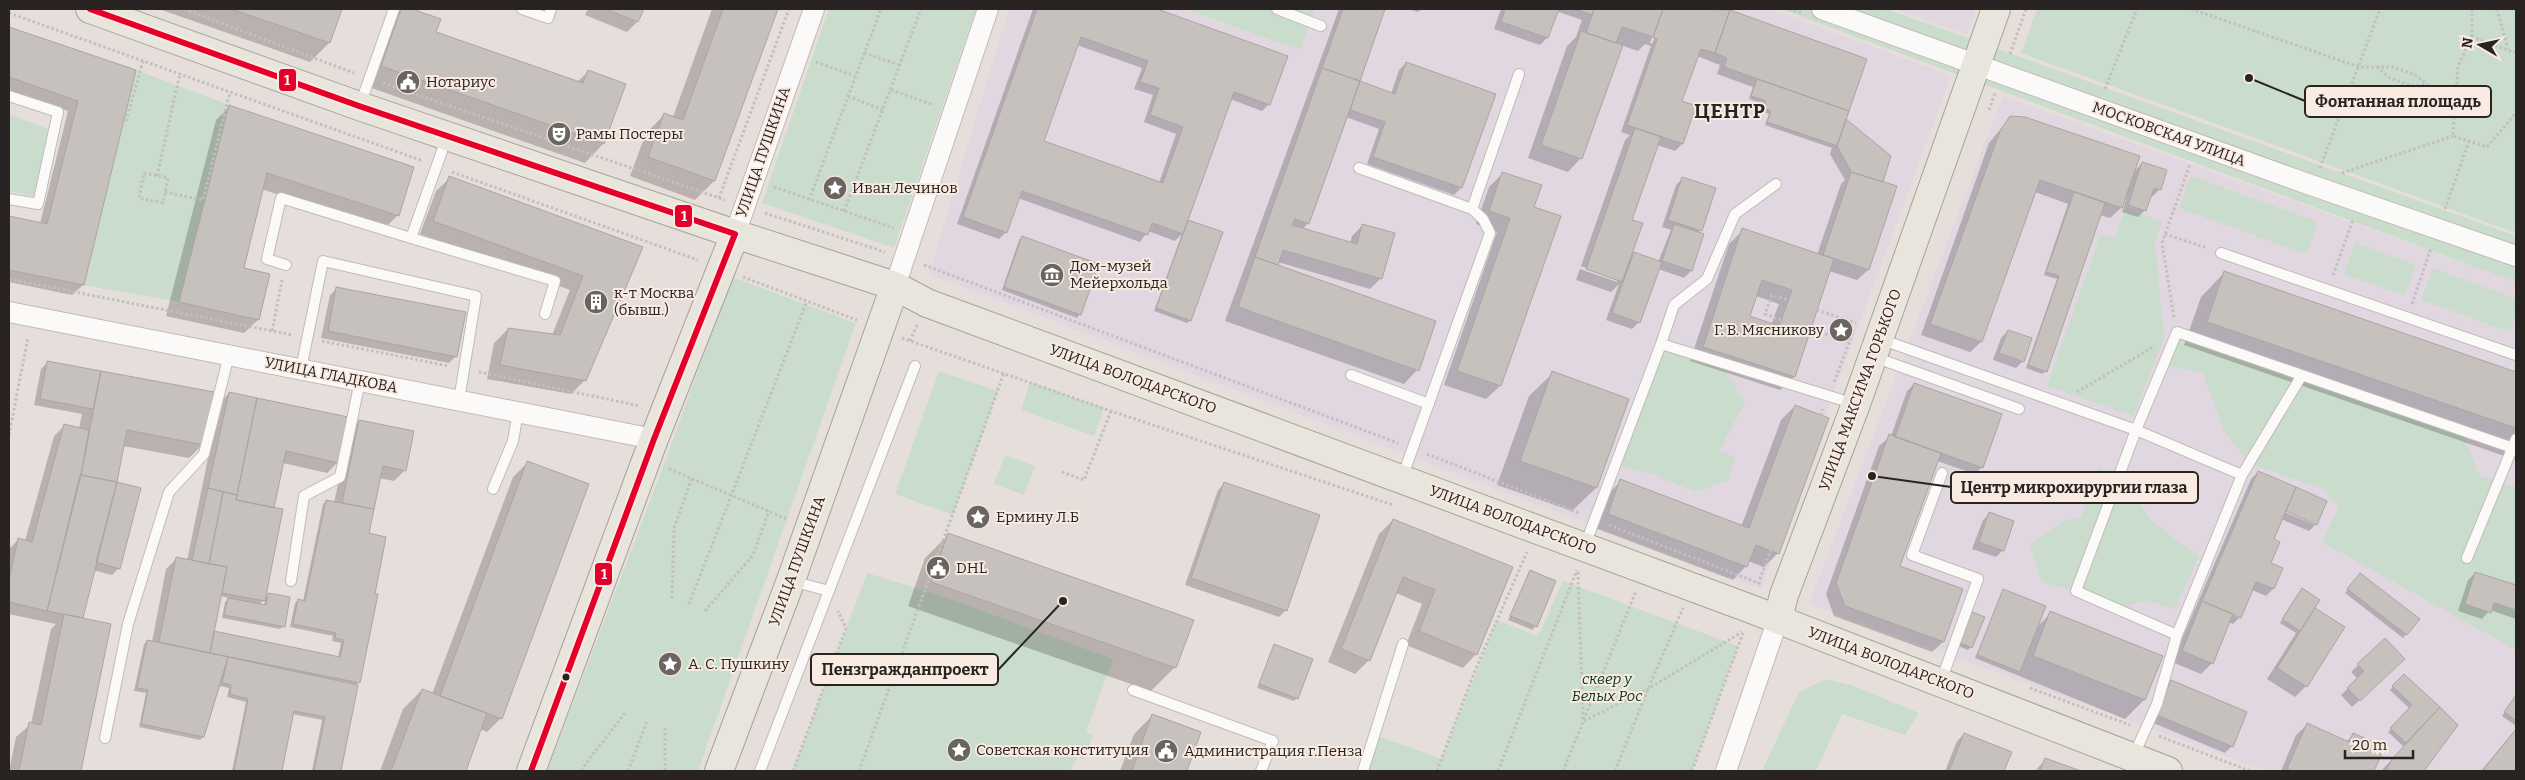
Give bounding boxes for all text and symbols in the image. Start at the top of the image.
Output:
north arrow [2455,20,2505,70]
text: N [2458,36,2477,50]
line badge: 1 [278,68,297,92]
public building icon: Нотариус [395,69,421,95]
text: 1 [284,72,290,89]
place label: Нотариус [426,73,496,91]
street label: УЛИЦА ПУШКИНА [732,84,794,220]
callout: Фонтанная площадь [2305,86,2491,117]
text: Фонтанная площадь [2315,92,2481,111]
street label: МОСКОВСКАЯ УЛИЦА [2090,98,2248,170]
district label: ЦЕНТР [1694,99,1766,123]
theatre icon: Рамы Постеры [546,121,572,147]
place label: Рамы Постеры [576,125,683,143]
place icon: Иван Лечинов [822,175,848,201]
place label: Иван Лечинов [852,179,958,197]
line badge: 1 [674,204,693,228]
text: 1 [681,208,687,225]
place label: Дом-музей Мейерхольда [1070,257,1168,292]
museum icon: Дом-музей Мейерхольда [1039,262,1065,288]
place label: к-т Москва (бывш.) [614,284,694,319]
street label: УЛИЦА МАКСИМА ГОРЬКОГО [1815,287,1905,493]
building icon: к-т Москва (бывш.) [583,289,609,315]
place icon: Г. В. Мясникову [1828,317,1854,343]
place label: Г. В. Мясникову [1714,321,1824,339]
street label: УЛИЦА ВОЛОДАРСКОГО [1047,340,1219,418]
street label: УЛИЦА ГЛАДКОВА [263,353,399,397]
callout: Центр микрохирургии глаза [1951,472,2198,503]
text: Центр микрохирургии глаза [1960,478,2188,497]
street label: УЛИЦА ВОЛОДАРСКОГО [1427,481,1599,559]
street label: УЛИЦА ПУШКИНА [765,493,829,629]
place icon: Ермину Л.Б [965,504,991,530]
place label: Ермину Л.Б [996,508,1079,526]
public building icon: DHL [925,555,951,581]
place label: DHL [956,559,987,577]
line badge: 1 [594,562,613,586]
text: 1 [601,566,607,583]
street label: УЛИЦА ВОЛОДАРСКОГО [1805,623,1977,703]
place icon: А. С. Пушкину [657,651,683,677]
callout: Пензгражданпроект [811,654,998,685]
place label: А. С. Пушкину [688,655,789,673]
text: Пензгражданпроект [821,660,989,679]
park label: сквер у Белых Рос [1572,670,1643,705]
unlabelled marker [561,672,571,682]
scale bar [2345,728,2412,760]
text: 20 m [2352,736,2388,754]
place icon: Советская конституция [946,737,972,763]
public building icon: Администрация г.Пенза [1153,738,1179,764]
place label: Советская конституция [976,741,1149,759]
place label: Администрация г.Пенза [1184,742,1363,760]

